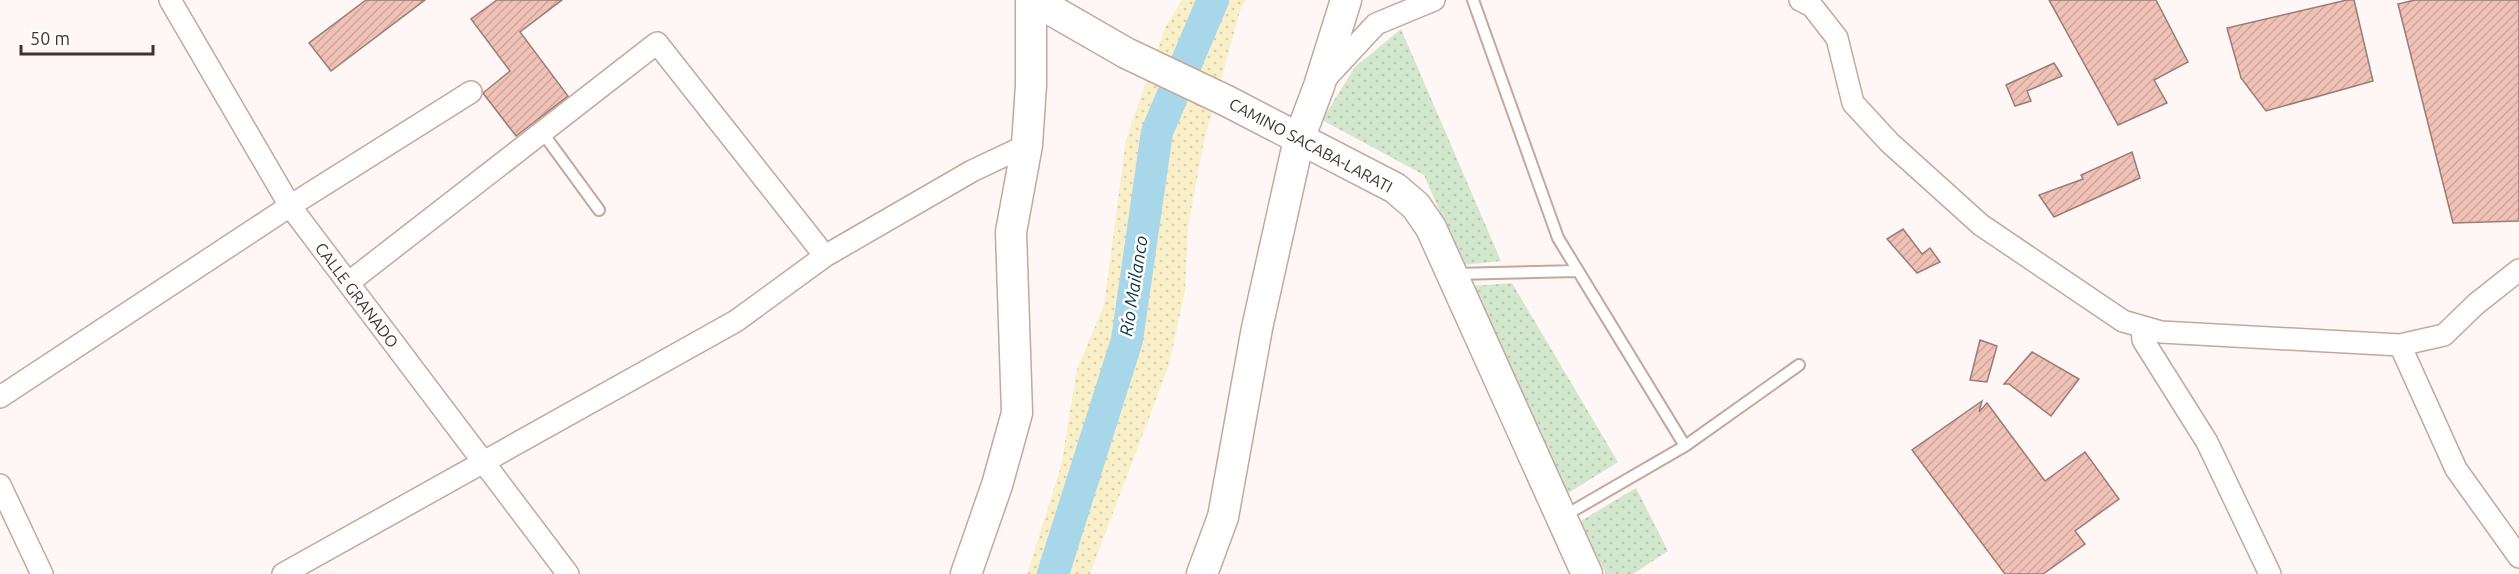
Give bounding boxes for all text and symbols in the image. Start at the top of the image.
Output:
scale bar [21,18,153,56]
text: 50 m [30,28,70,48]
street label: CAMINO SACABA-LARATI [1226,94,1396,196]
water label: Río Mailanco [1115,234,1151,337]
street label: CALLE GRANADO [312,239,402,351]

